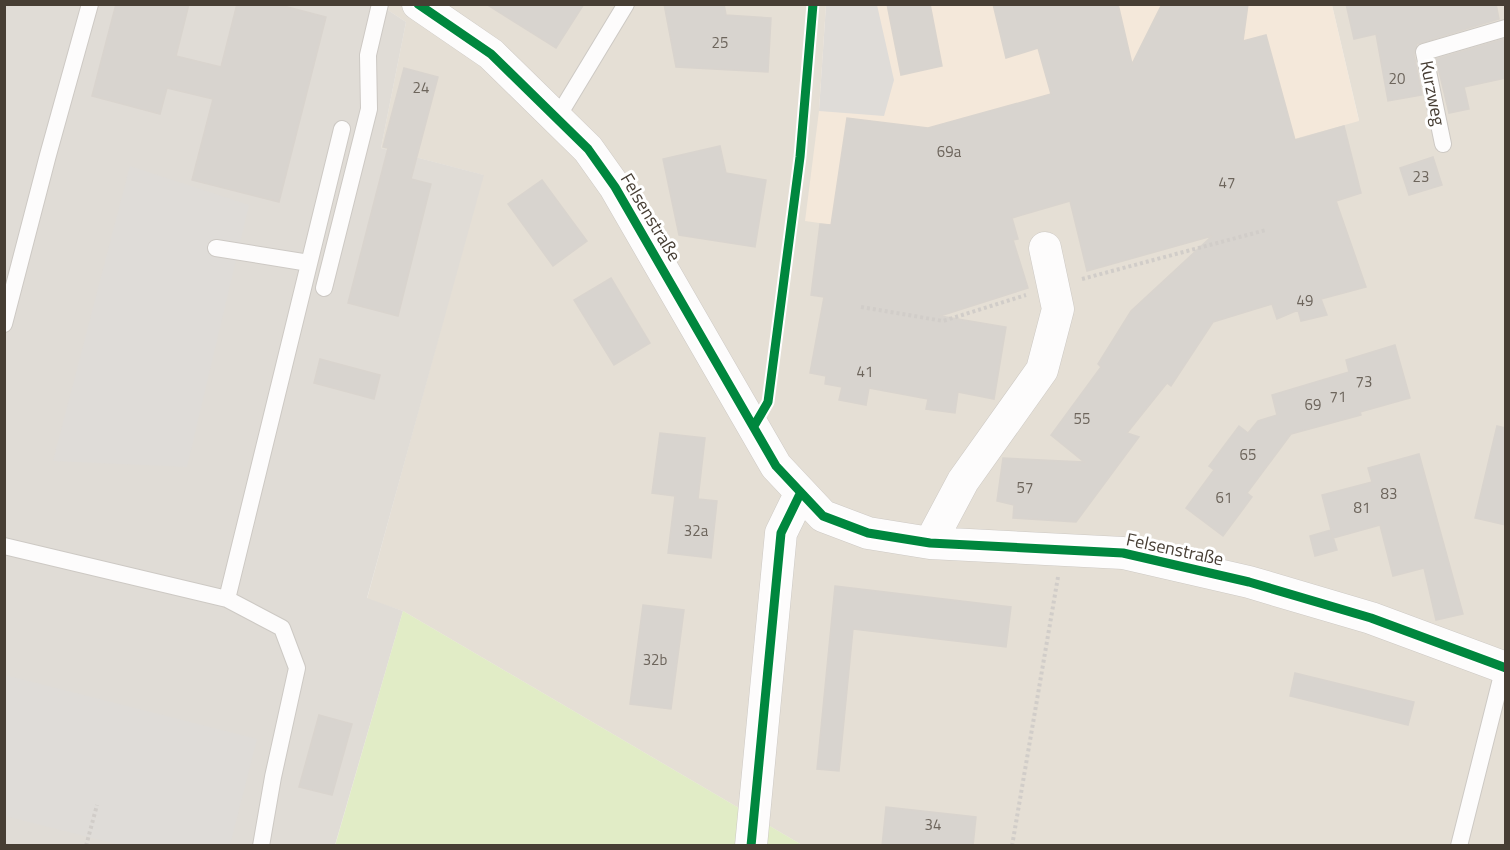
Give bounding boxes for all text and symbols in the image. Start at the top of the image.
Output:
house number: 25 [712,31,728,54]
street label: Kurzweg [1413,58,1453,128]
house number: 20 [1389,67,1405,90]
house number: 24 [413,76,429,99]
house number: 69a [937,140,962,163]
house number: 23 [1413,165,1429,188]
street label: Felsenstraße [614,168,688,266]
house number: 47 [1219,171,1235,194]
house number: 49 [1297,289,1313,312]
house number: 41 [857,360,873,383]
house number: 73 [1356,370,1372,393]
house number: 71 [1330,385,1346,408]
house number: 69 [1305,393,1321,416]
house number: 55 [1074,407,1090,430]
house number: 65 [1240,443,1256,466]
house number: 57 [1017,476,1033,499]
house number: 83 [1381,482,1397,505]
house number: 61 [1216,486,1232,509]
house number: 81 [1354,496,1370,519]
house number: 32a [684,519,709,542]
street label: Felsenstraße [1124,526,1226,572]
house number: 32b [643,648,667,671]
house number: 34 [925,813,941,836]

